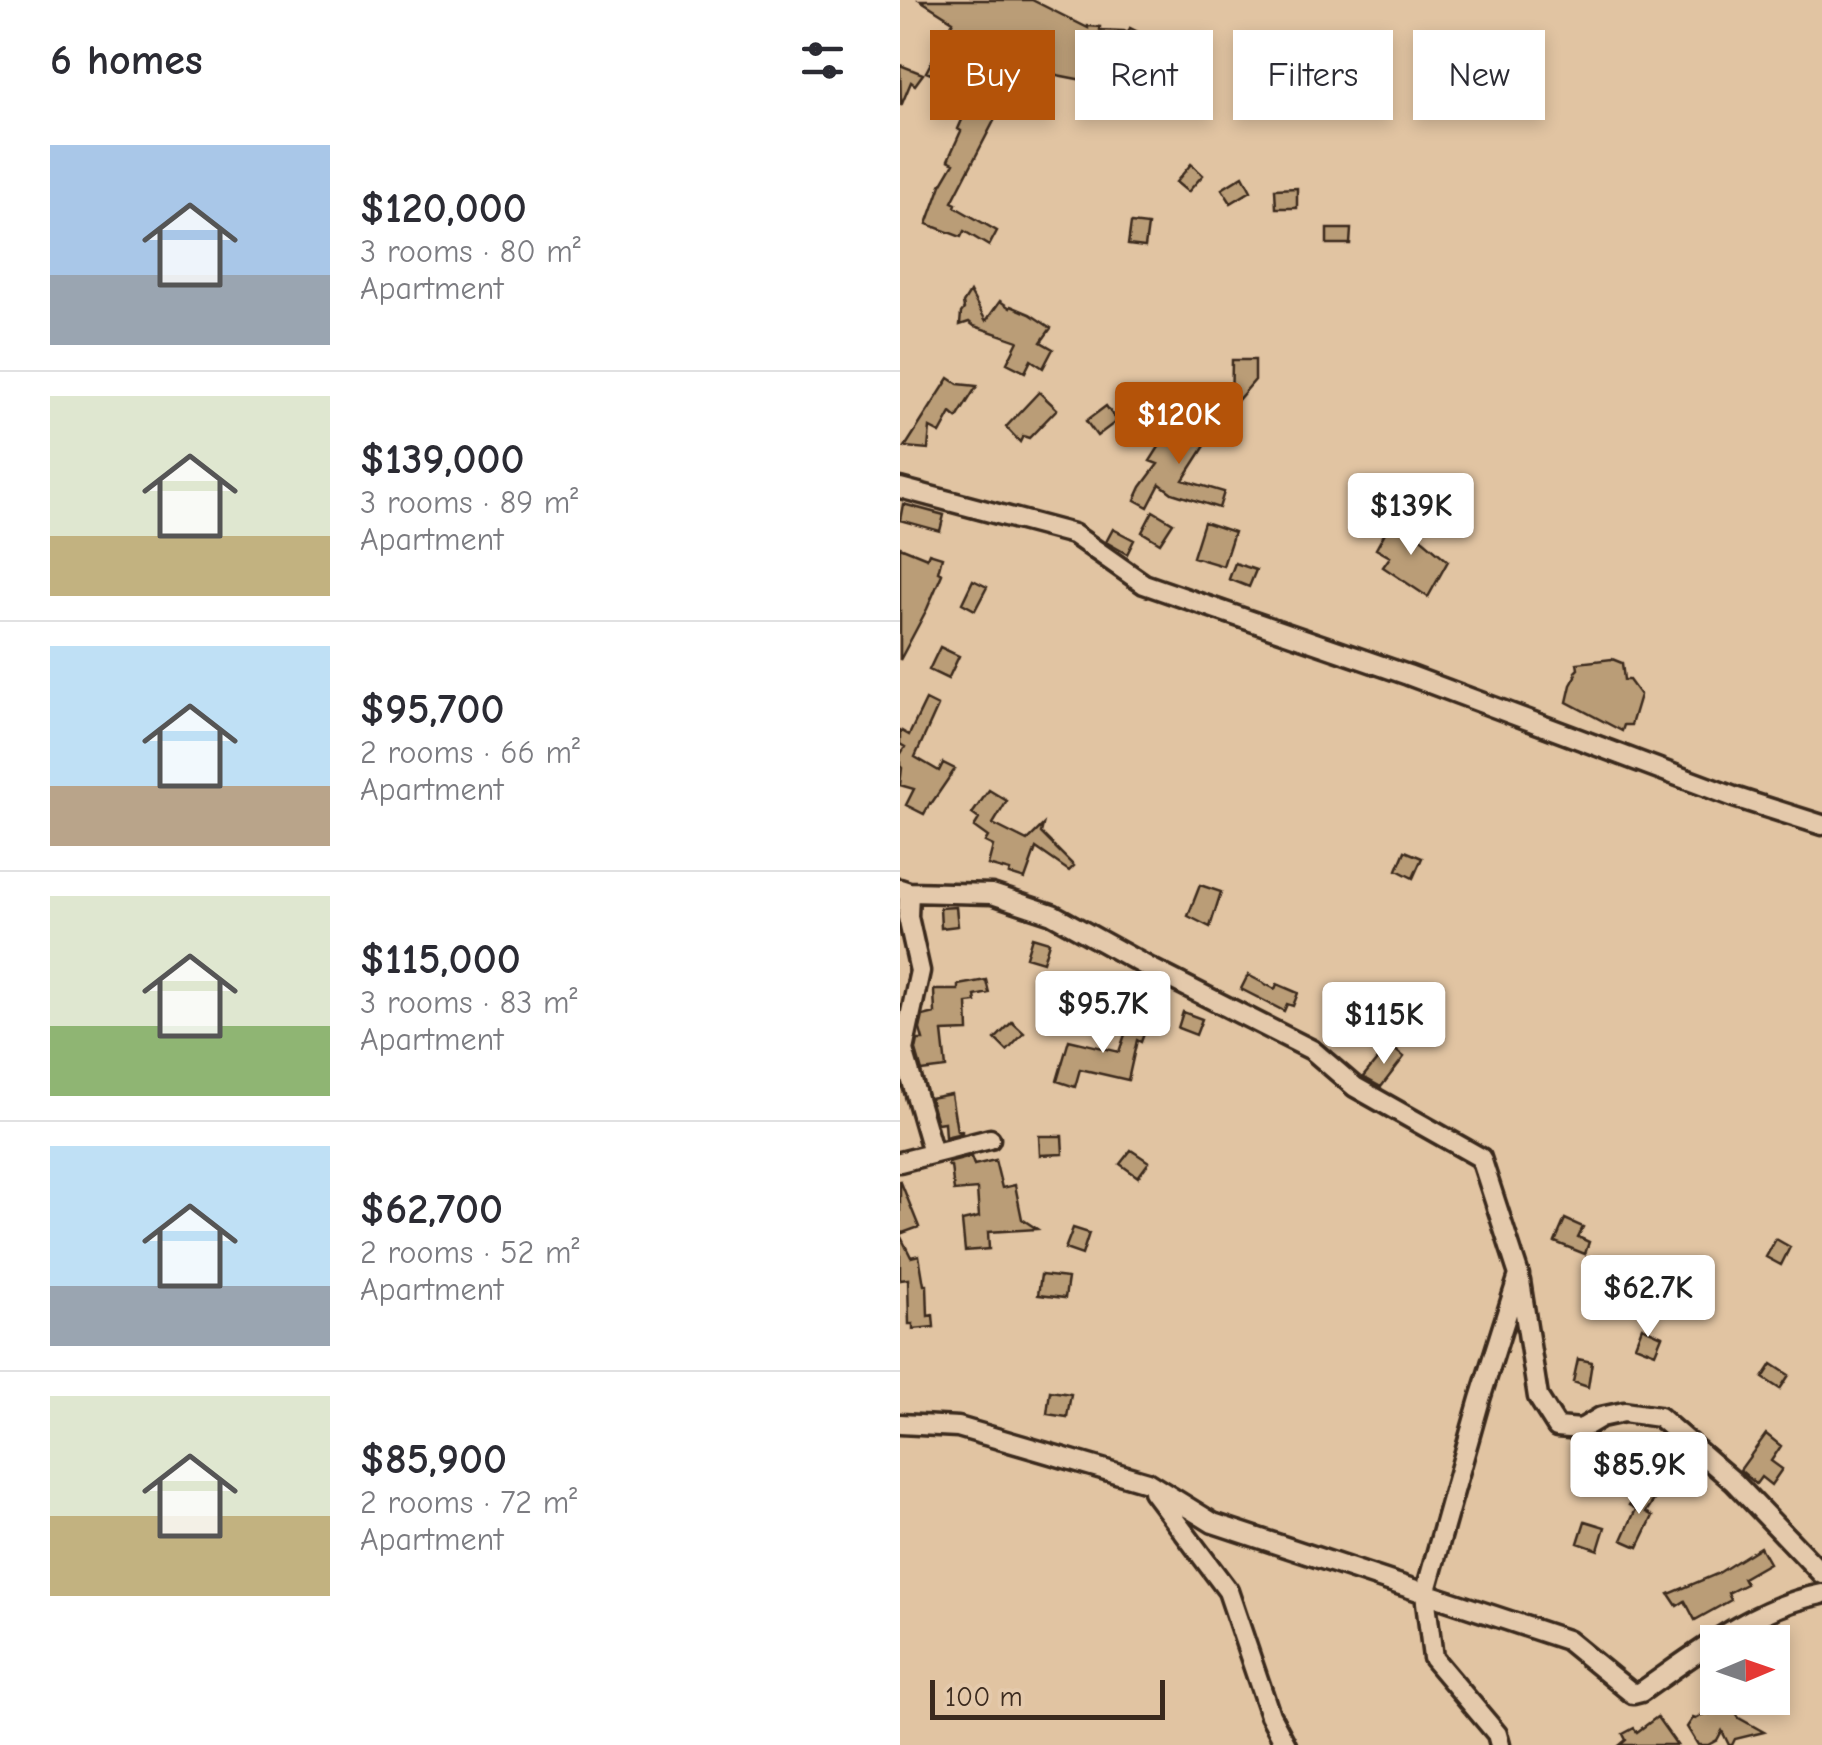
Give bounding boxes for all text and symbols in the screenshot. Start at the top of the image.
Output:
chip: Buy [930,30,1055,120]
chip: Rent [1075,30,1213,120]
chip: Filters [1233,30,1393,120]
chip: New [1413,30,1545,120]
icon: filters [795,33,850,88]
text: 6 homes [50,36,203,85]
text: $120,000 [360,184,527,233]
icon: home [130,185,250,305]
text: 3 rooms · 80 m² [360,233,581,270]
text: Apartment [360,270,503,307]
pin: $120K [1109,382,1249,467]
text: $120K [1137,396,1221,433]
text: $139,000 [360,435,525,484]
icon: home [130,436,250,556]
pin: $139K [1341,473,1481,558]
text: 3 rooms · 89 m² [360,484,578,521]
text: $139K [1370,487,1452,524]
text: Apartment [360,521,503,558]
text: $95,700 [360,685,505,734]
icon: home [130,686,250,806]
text: 2 rooms · 66 m² [360,734,580,771]
text: Apartment [360,771,503,808]
text: $115,000 [360,935,521,984]
icon: home [130,936,250,1056]
pin: $95.7K [1022,971,1184,1056]
pin: $115K [1314,982,1454,1067]
text: 3 rooms · 83 m² [360,984,577,1021]
text: $95.7K [1057,985,1149,1022]
text: $115K [1344,996,1424,1033]
text: Apartment [360,1021,503,1058]
text: $62,700 [360,1185,503,1234]
icon: home [130,1186,250,1306]
text: 2 rooms · 52 m² [360,1234,579,1271]
pin: $62.7K [1567,1255,1729,1340]
text: $62.7K [1603,1269,1693,1306]
text: Apartment [360,1271,503,1308]
pin: $85.9K [1558,1432,1720,1517]
text: $85,900 [360,1435,507,1484]
icon: home [130,1436,250,1556]
text: $85.9K [1592,1446,1686,1483]
text: 2 rooms · 72 m² [360,1484,577,1521]
text: Apartment [360,1521,503,1558]
north arrow [1700,1625,1790,1715]
map controls [1700,1625,1790,1715]
scale bar [930,1675,1165,1720]
text: 100 m [945,1681,1023,1713]

